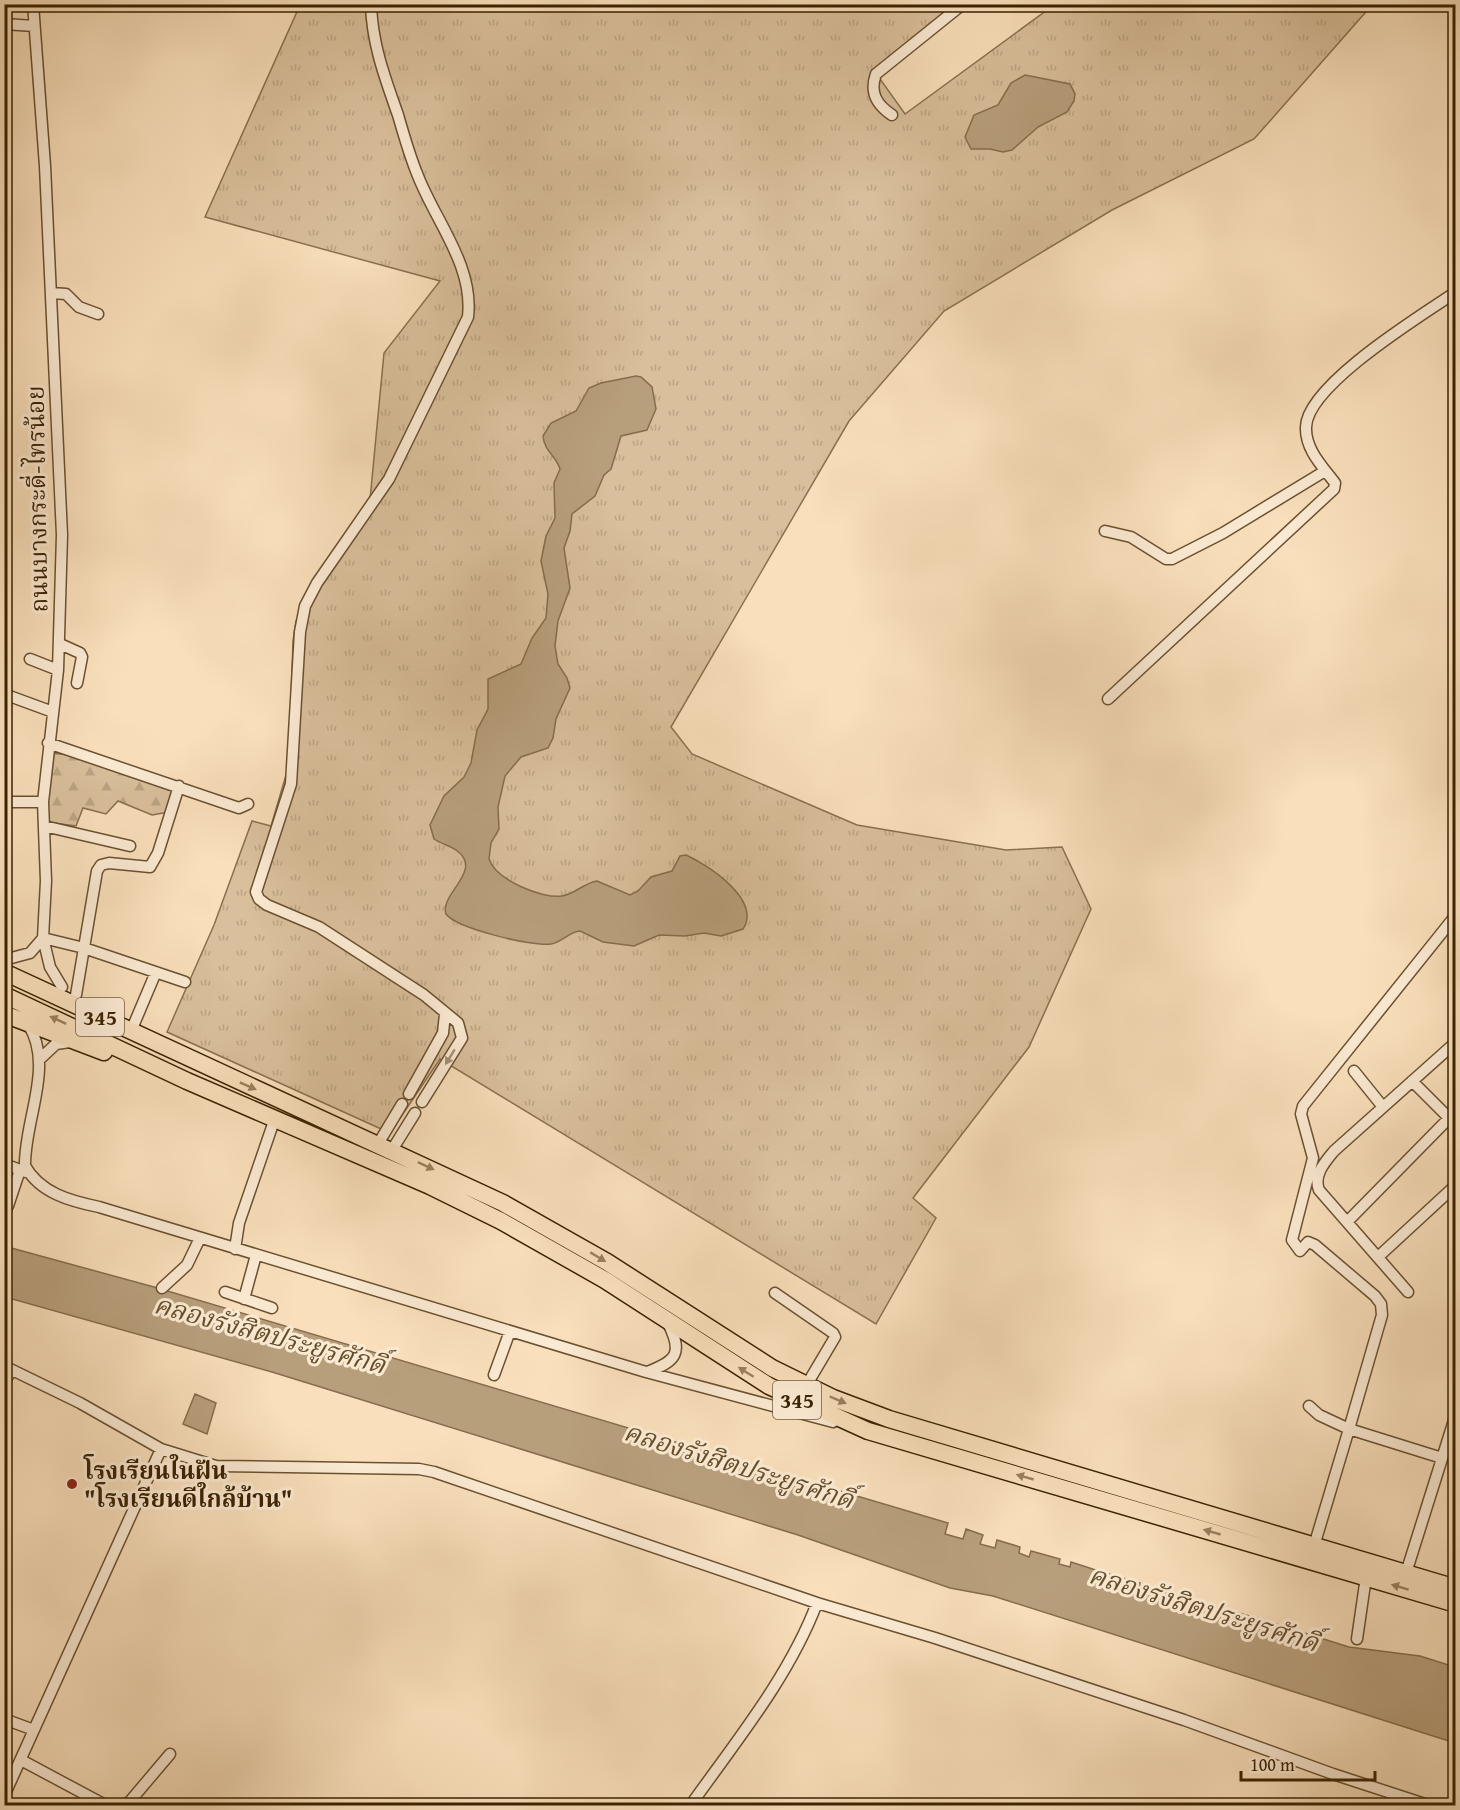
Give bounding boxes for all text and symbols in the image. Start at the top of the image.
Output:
street label: ถนนบางกระดี่-ไทรน้อย [18,385,56,613]
road number: 345 [76,998,124,1036]
one-way arrow [50,1016,67,1025]
one-way arrow [445,1049,456,1065]
one-way arrow [240,1081,258,1091]
one-way arrow [418,1161,435,1170]
one-way arrow [590,1252,607,1262]
water label: คลองรังสิตประยูรศักดิ์ [150,1284,398,1386]
one-way arrow [738,1366,754,1377]
road number: 345 [773,1381,821,1419]
one-way arrow [829,1395,847,1405]
water label: คลองรังสิตประยูรศักดิ์ [619,1412,867,1521]
place label: โรงเรียนในฝัน "โรงเรียนดีใกล้บ้าน" [83,1453,292,1516]
one-way arrow [1016,1472,1034,1481]
marker: โรงเรียนในฝัน "โรงเรียนดีใกล้บ้าน" [65,1477,79,1491]
one-way arrow [1203,1527,1221,1536]
water label: คลองรังสิตประยูรศักดิ์ [1084,1555,1332,1664]
one-way arrow [1391,1582,1409,1591]
scale bar [1241,1744,1374,1782]
text: 100 m [1250,1751,1295,1778]

